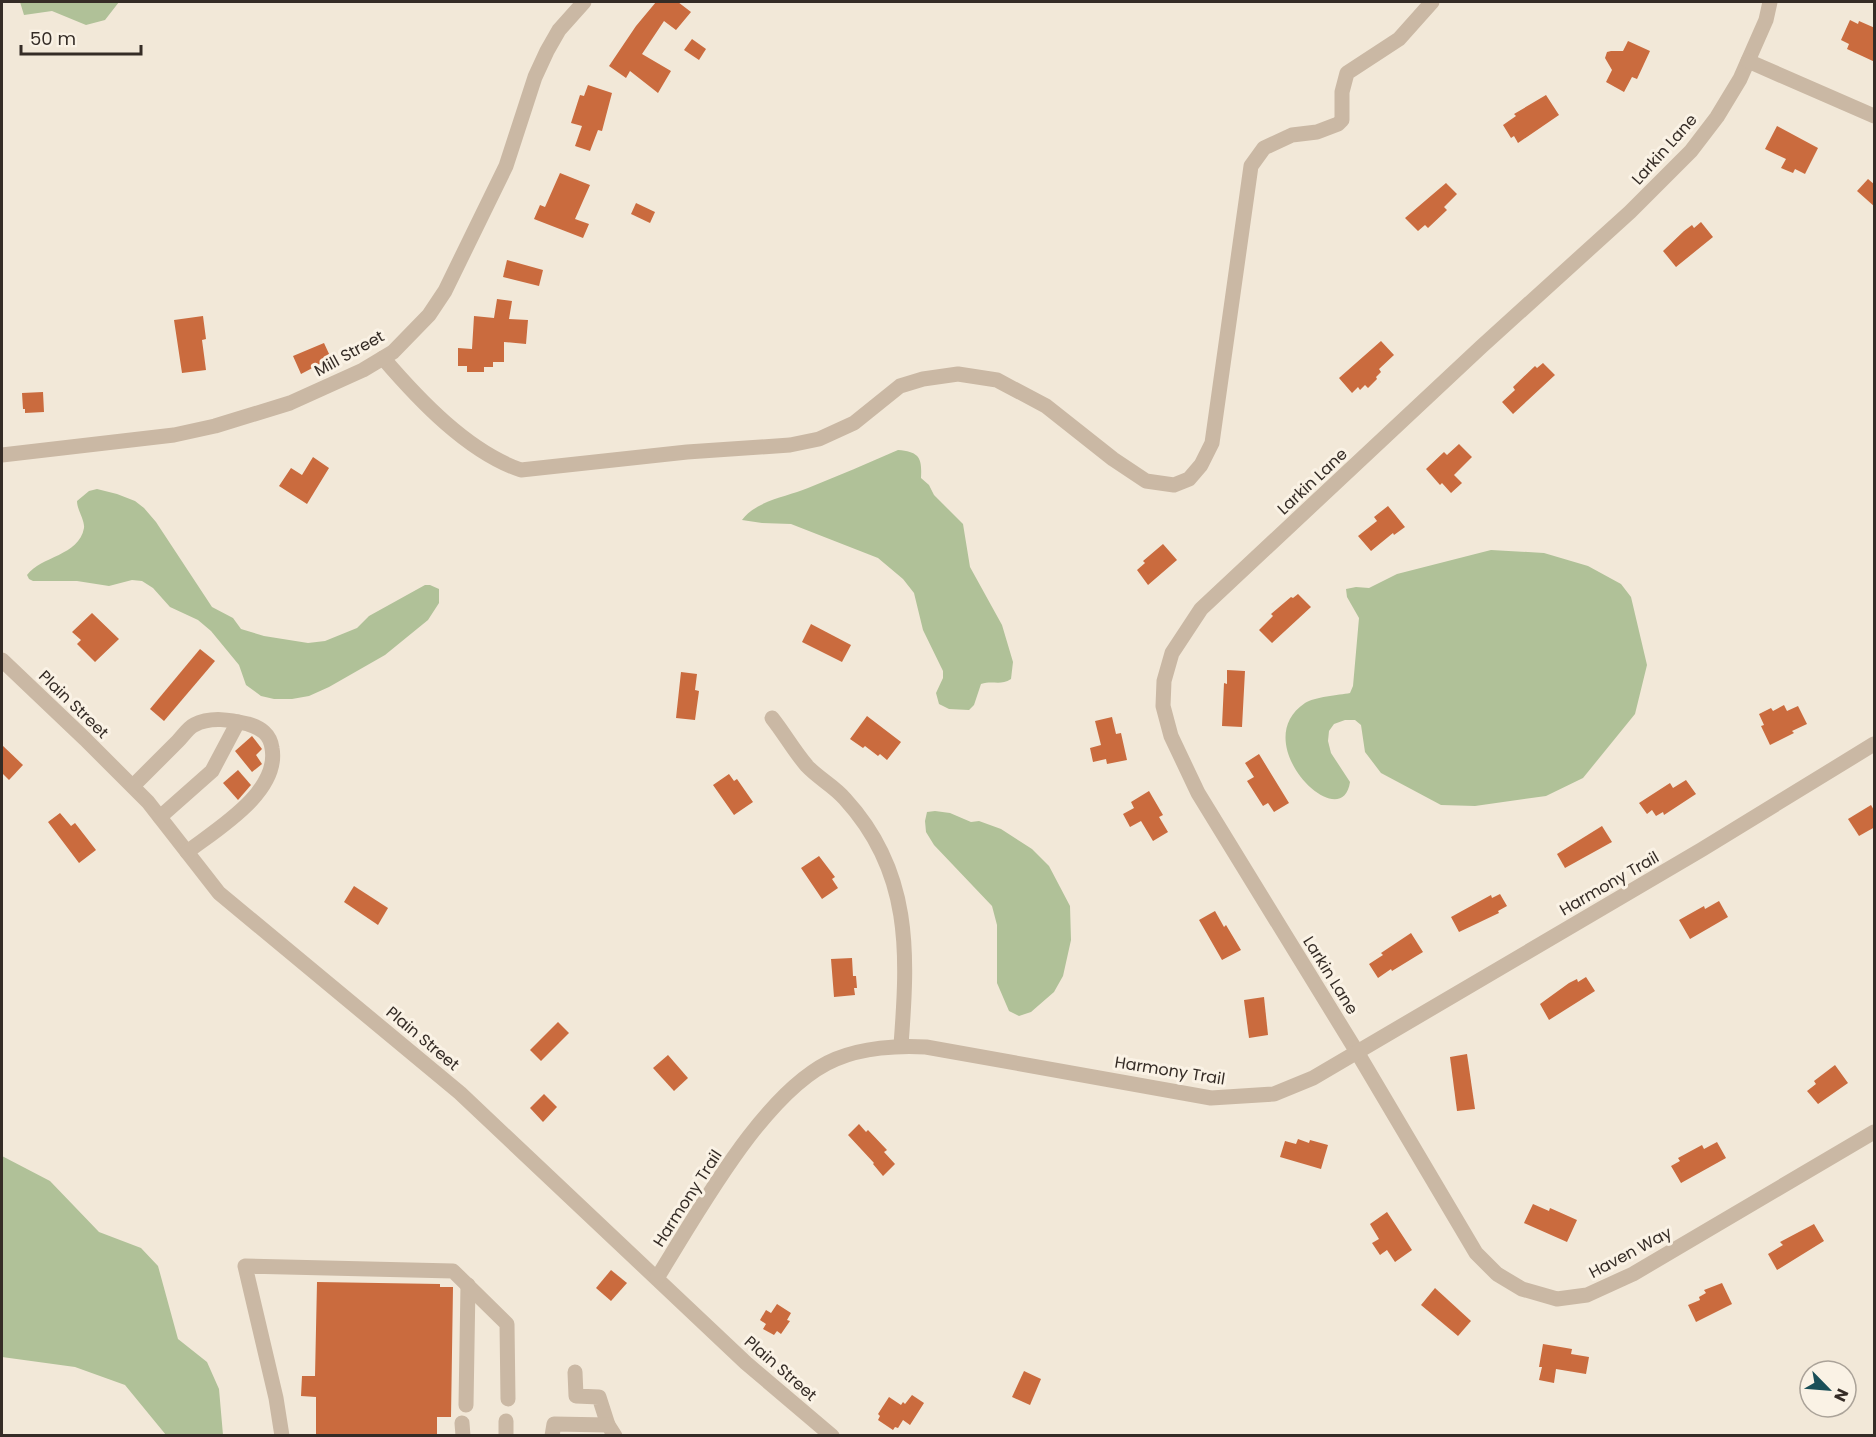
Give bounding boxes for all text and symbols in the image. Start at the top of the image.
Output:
scale bar [21,18,141,56]
text: 50 m [30,26,76,51]
street label: Larkin Lane [1626,109,1703,190]
street label: Mill Street [310,325,389,382]
street label: Larkin Lane [1272,443,1353,520]
street label: Plain Street [34,665,114,744]
street label: Harmony Trail [1555,846,1663,921]
street label: Larkin Lane [1297,932,1364,1019]
street label: Plain Street [381,1001,464,1076]
street label: Harmony Trail [1113,1050,1227,1091]
street label: Harmony Trail [647,1145,727,1251]
street label: Haven Way [1585,1221,1676,1284]
street label: Plain Street [739,1330,822,1406]
north arrow [1798,1359,1858,1419]
text: N [1828,1385,1854,1405]

